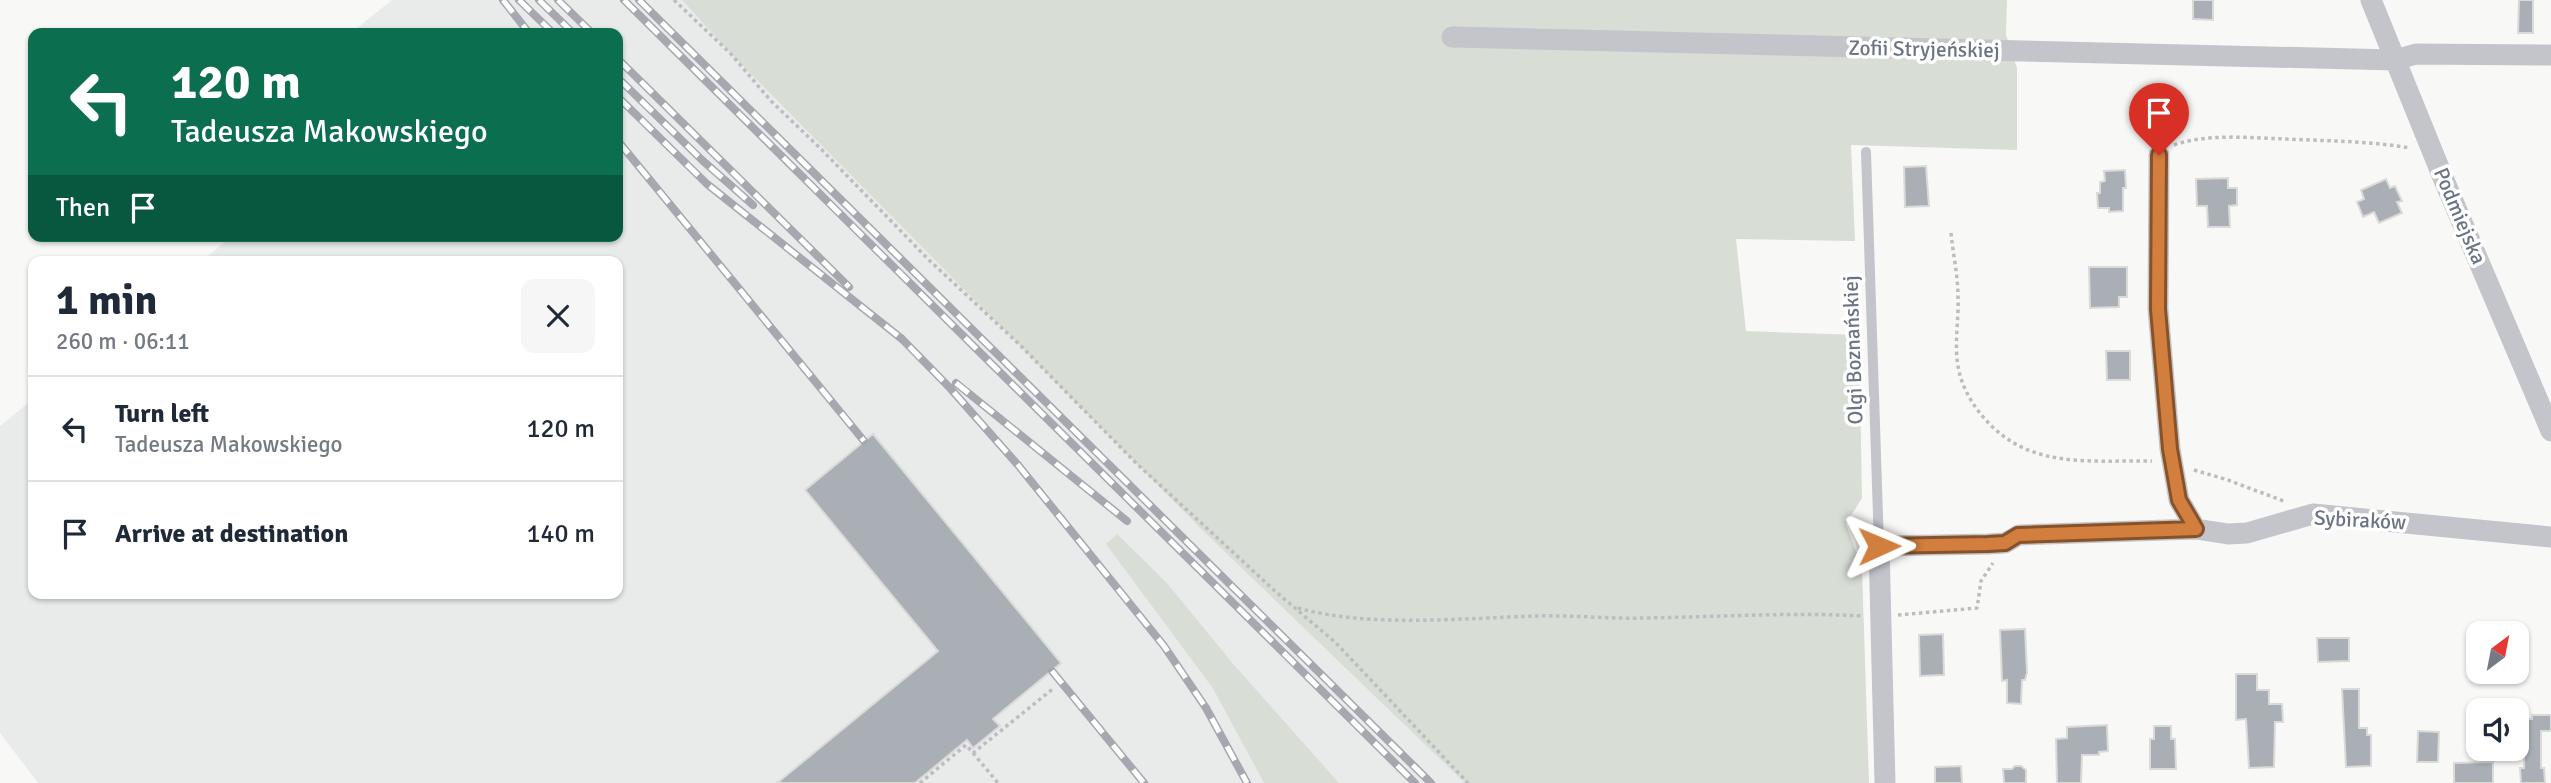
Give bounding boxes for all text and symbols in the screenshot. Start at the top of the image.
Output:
street label: Zofii Stryjeńskiej [1848,35,2000,63]
text: 120 m [171,52,301,112]
icon: left [56,56,147,147]
pin [2129,83,2189,155]
icon: arrive [2140,94,2178,132]
text: Tadeusza Makowskiego [171,112,488,151]
street label: Podmiejska [2428,164,2492,268]
icon: arrive [124,189,162,227]
text: Then [56,192,110,224]
text: 1 min [56,275,157,326]
street label: Olgi Boznańskiej [1837,275,1869,425]
button: close [521,279,595,353]
text: 260 m · 06:11 [56,327,190,356]
text: Turn left [115,398,209,430]
icon: left [56,410,94,448]
text: 120 m [526,413,595,445]
text: Tadeusza Makowskiego [115,430,343,459]
street label: Sybiraków [2313,505,2407,535]
position arrow [1842,509,1916,583]
icon: arrive [56,515,94,553]
text: Arrive at destination [115,518,348,550]
text: 140 m [526,518,595,550]
north arrow [2466,621,2529,684]
map controls [2466,621,2529,761]
button: sound [2466,698,2529,761]

